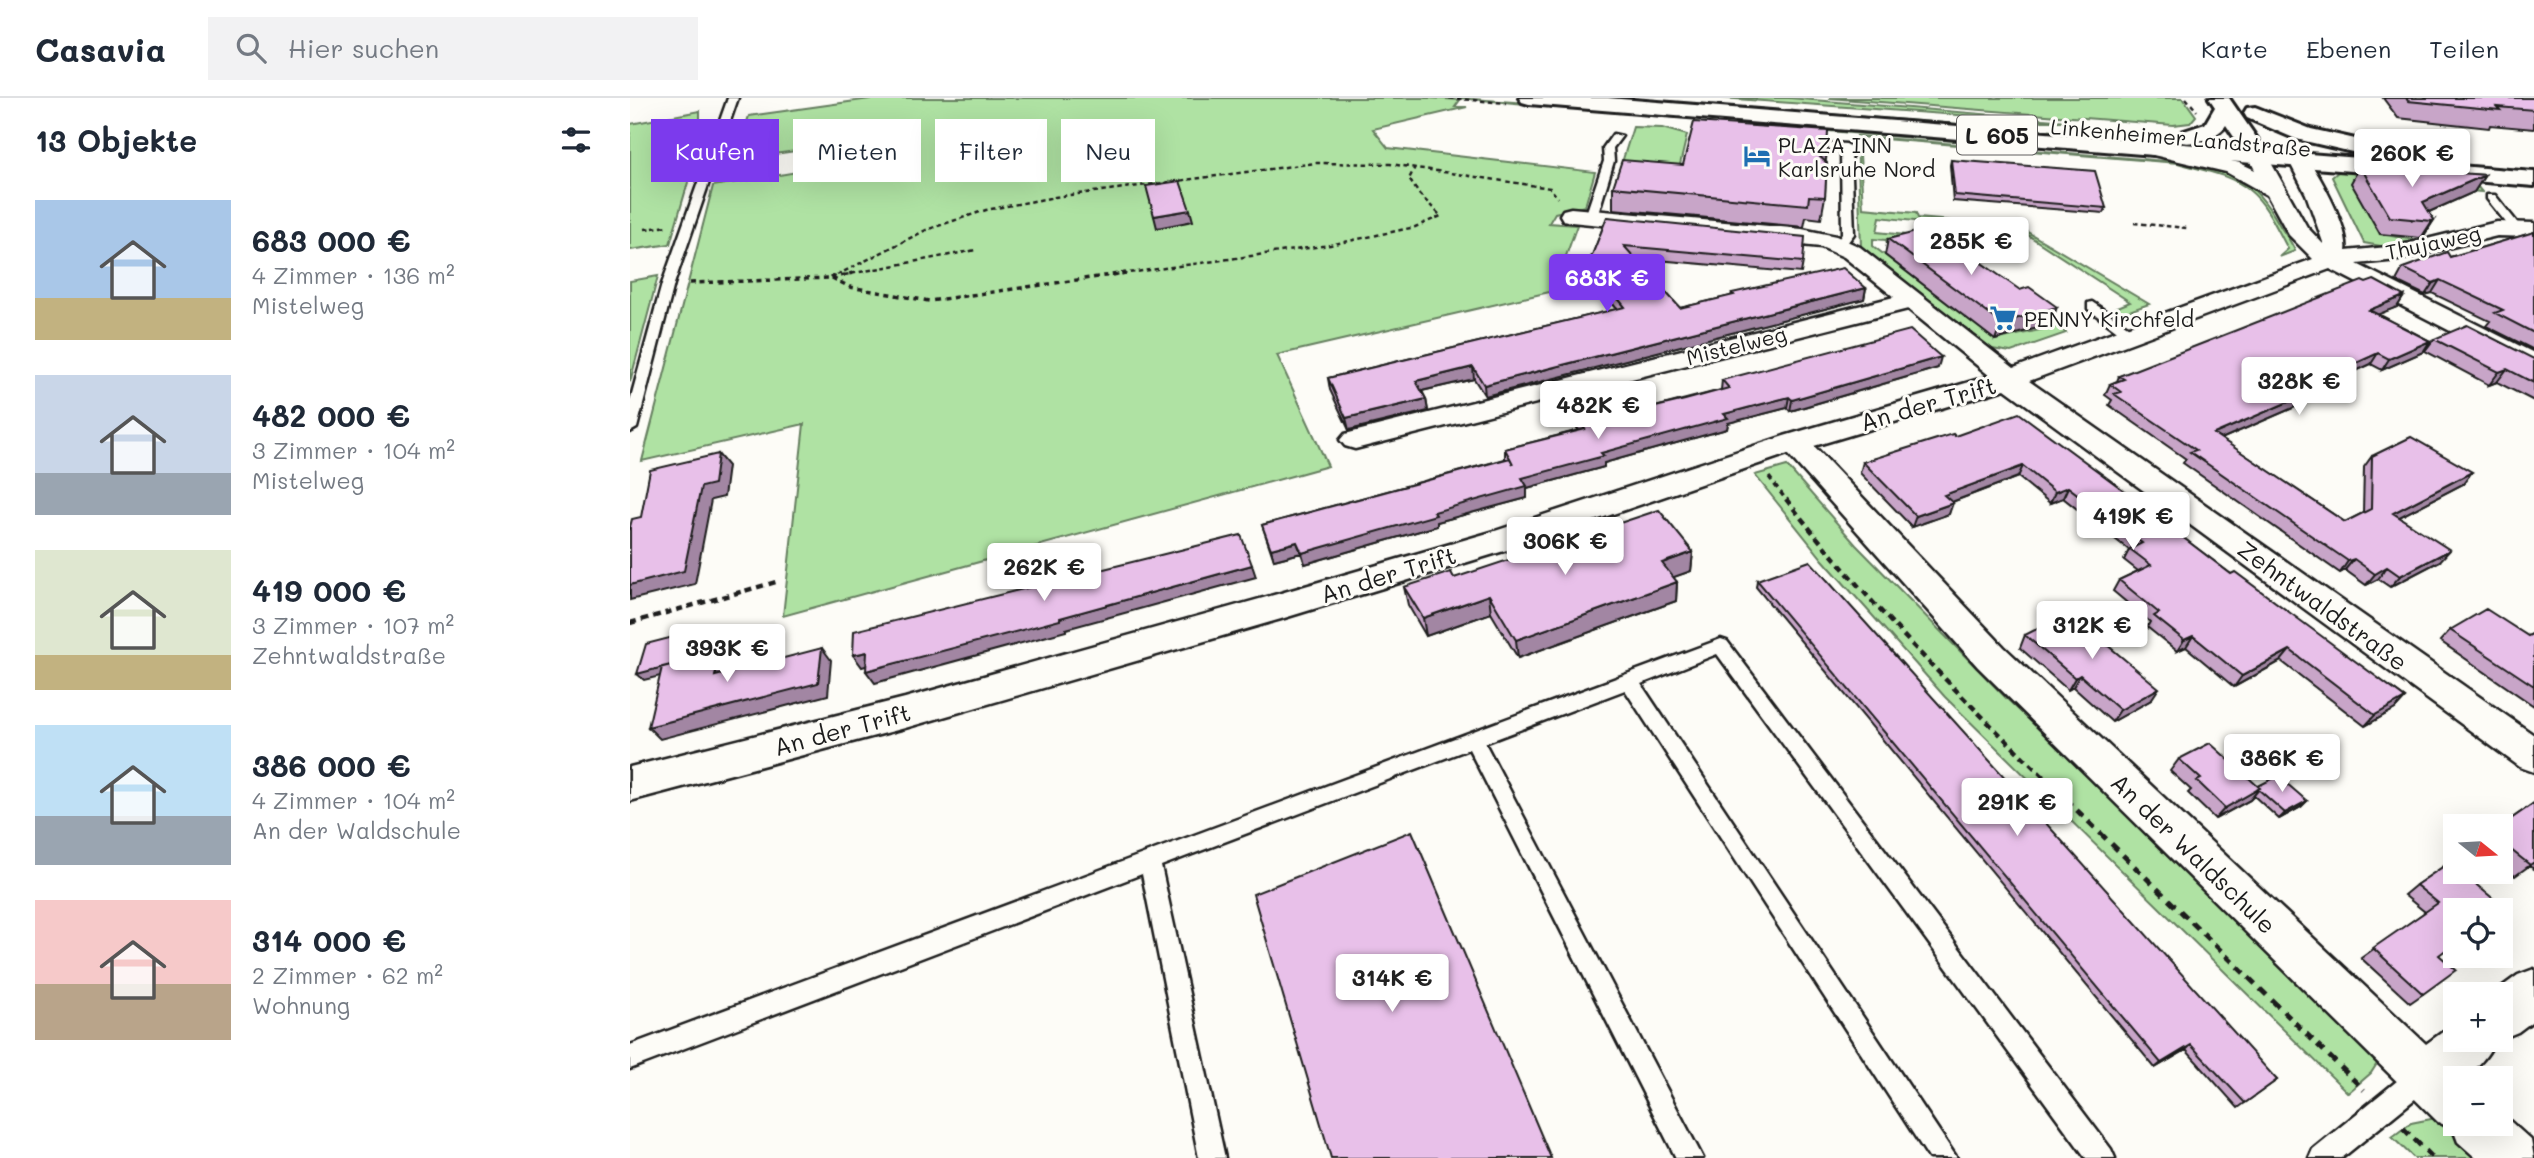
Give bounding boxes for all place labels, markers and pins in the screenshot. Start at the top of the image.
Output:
pin: 260K € [2355,130,2469,189]
place label: PLAZA INN Karlsruhe Nord [1778,131,1935,182]
hotel icon: PLAZA INN Karlsruhe Nord [1742,141,1772,171]
pin: 285K € [1914,218,2028,277]
pin: 683K € [1550,254,1664,314]
supermarket icon: PENNY Kirchfeld [1988,303,2018,333]
place label: PENNY Kirchfeld [2024,305,2194,332]
pin: 328K € [2242,358,2356,417]
pin: 482K € [1541,382,1655,441]
pin: 419K € [2076,492,2190,552]
pin: 306K € [1508,518,1622,577]
pin: 262K € [987,544,1101,603]
pin: 312K € [2035,602,2149,661]
pin: 393K € [670,624,784,684]
pin: 386K € [2225,734,2339,794]
pin: 291K € [1960,778,2074,838]
pin: 314K € [1335,954,1449,1014]

